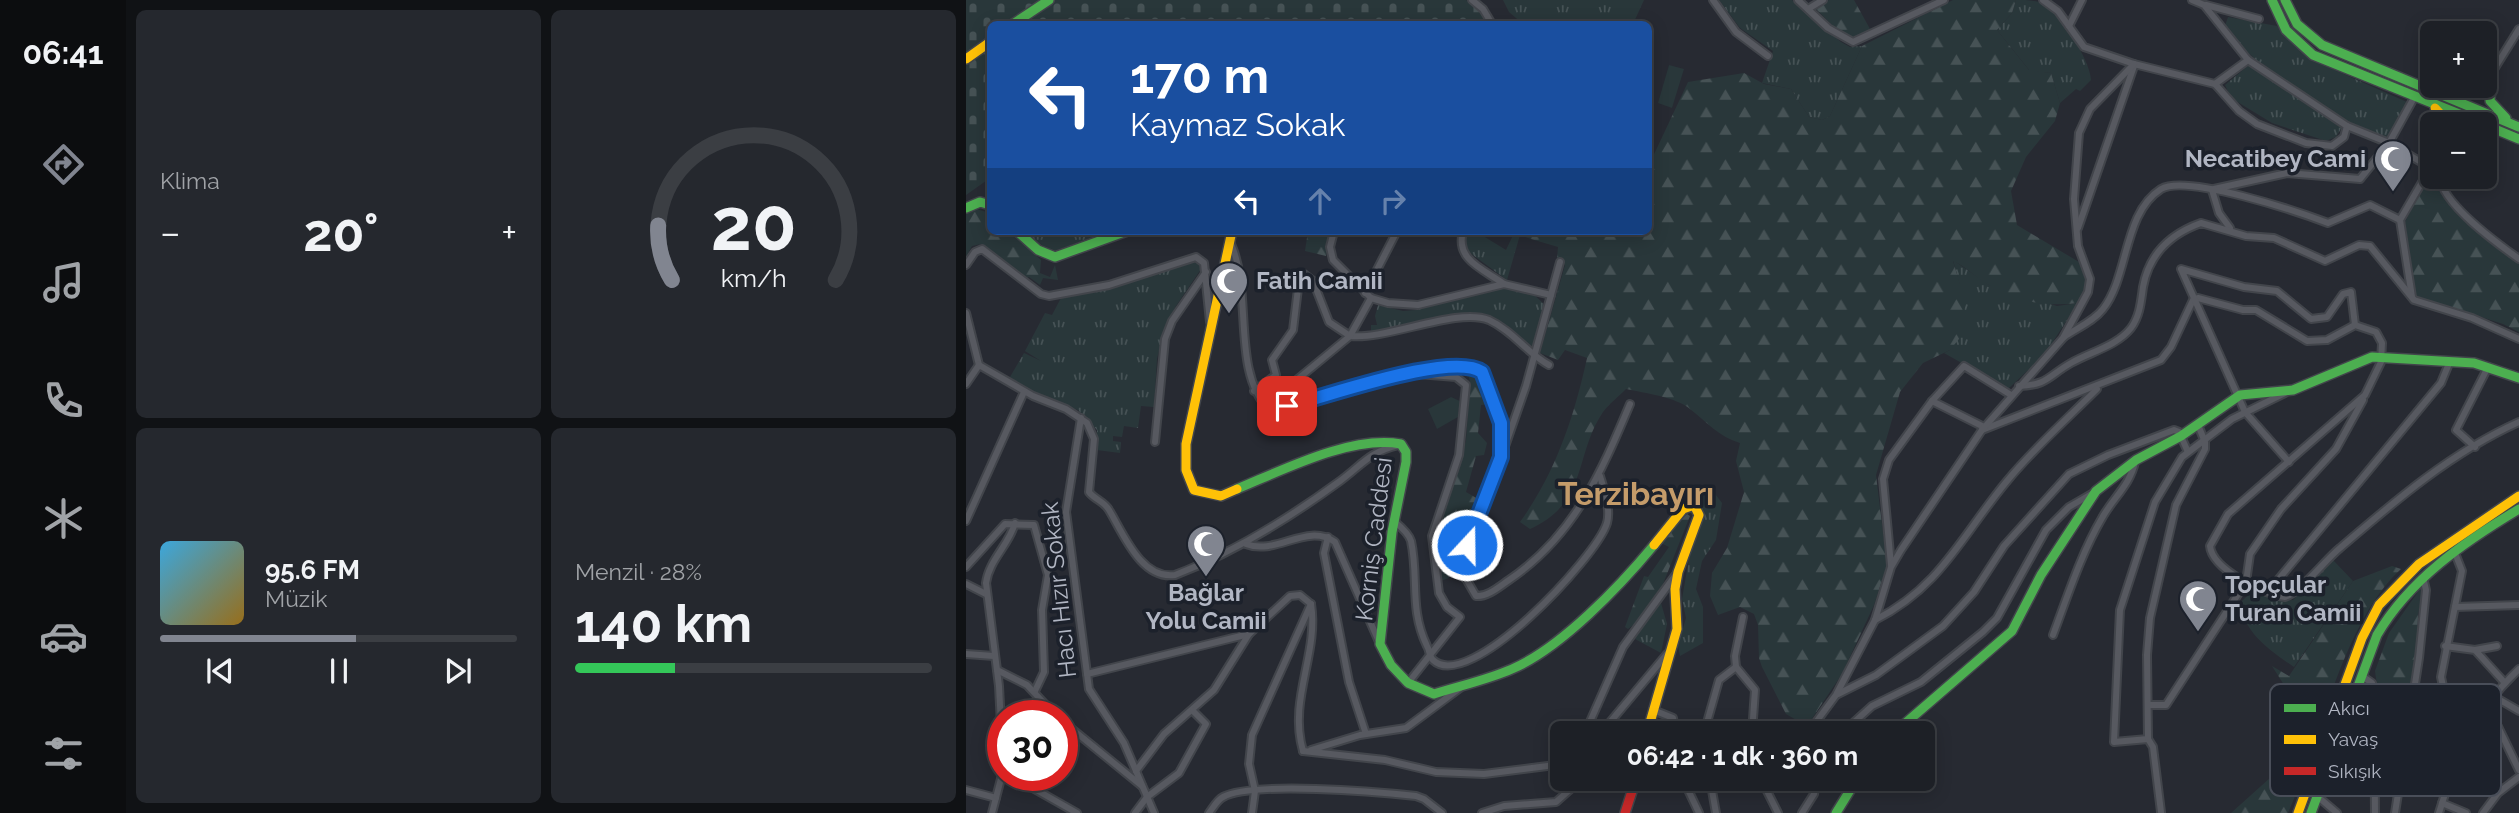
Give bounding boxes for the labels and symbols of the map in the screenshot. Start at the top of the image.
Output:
mosque icon: Necatibey Cami [2372,138,2414,193]
place label: Necatibey Cami [2185,144,2366,173]
mosque icon: Fatih Camii [1208,260,1250,315]
place label: Fatih Camii [1256,266,1383,295]
pin [1257,376,1317,436]
street label: Korniş Caddesi [1349,455,1398,622]
district label: Terzibayırı [1558,475,1714,512]
street label: Hacı Hızır Sokak [1035,501,1082,679]
position arrow [1430,508,1504,582]
mosque icon: Bağlar Yolu Camii [1185,523,1227,578]
place label: Topçular Turan Camii [2225,570,2361,627]
place label: Bağlar Yolu Camii [1145,578,1267,635]
mosque icon: Topçular Turan Camii [2177,578,2219,633]
legend [2270,684,2501,796]
text: Akıcı [2328,697,2370,719]
speed limit sign: 30 [987,700,1078,791]
text: Yavaş [2328,728,2378,750]
text: Sıkışık [2328,760,2381,782]

